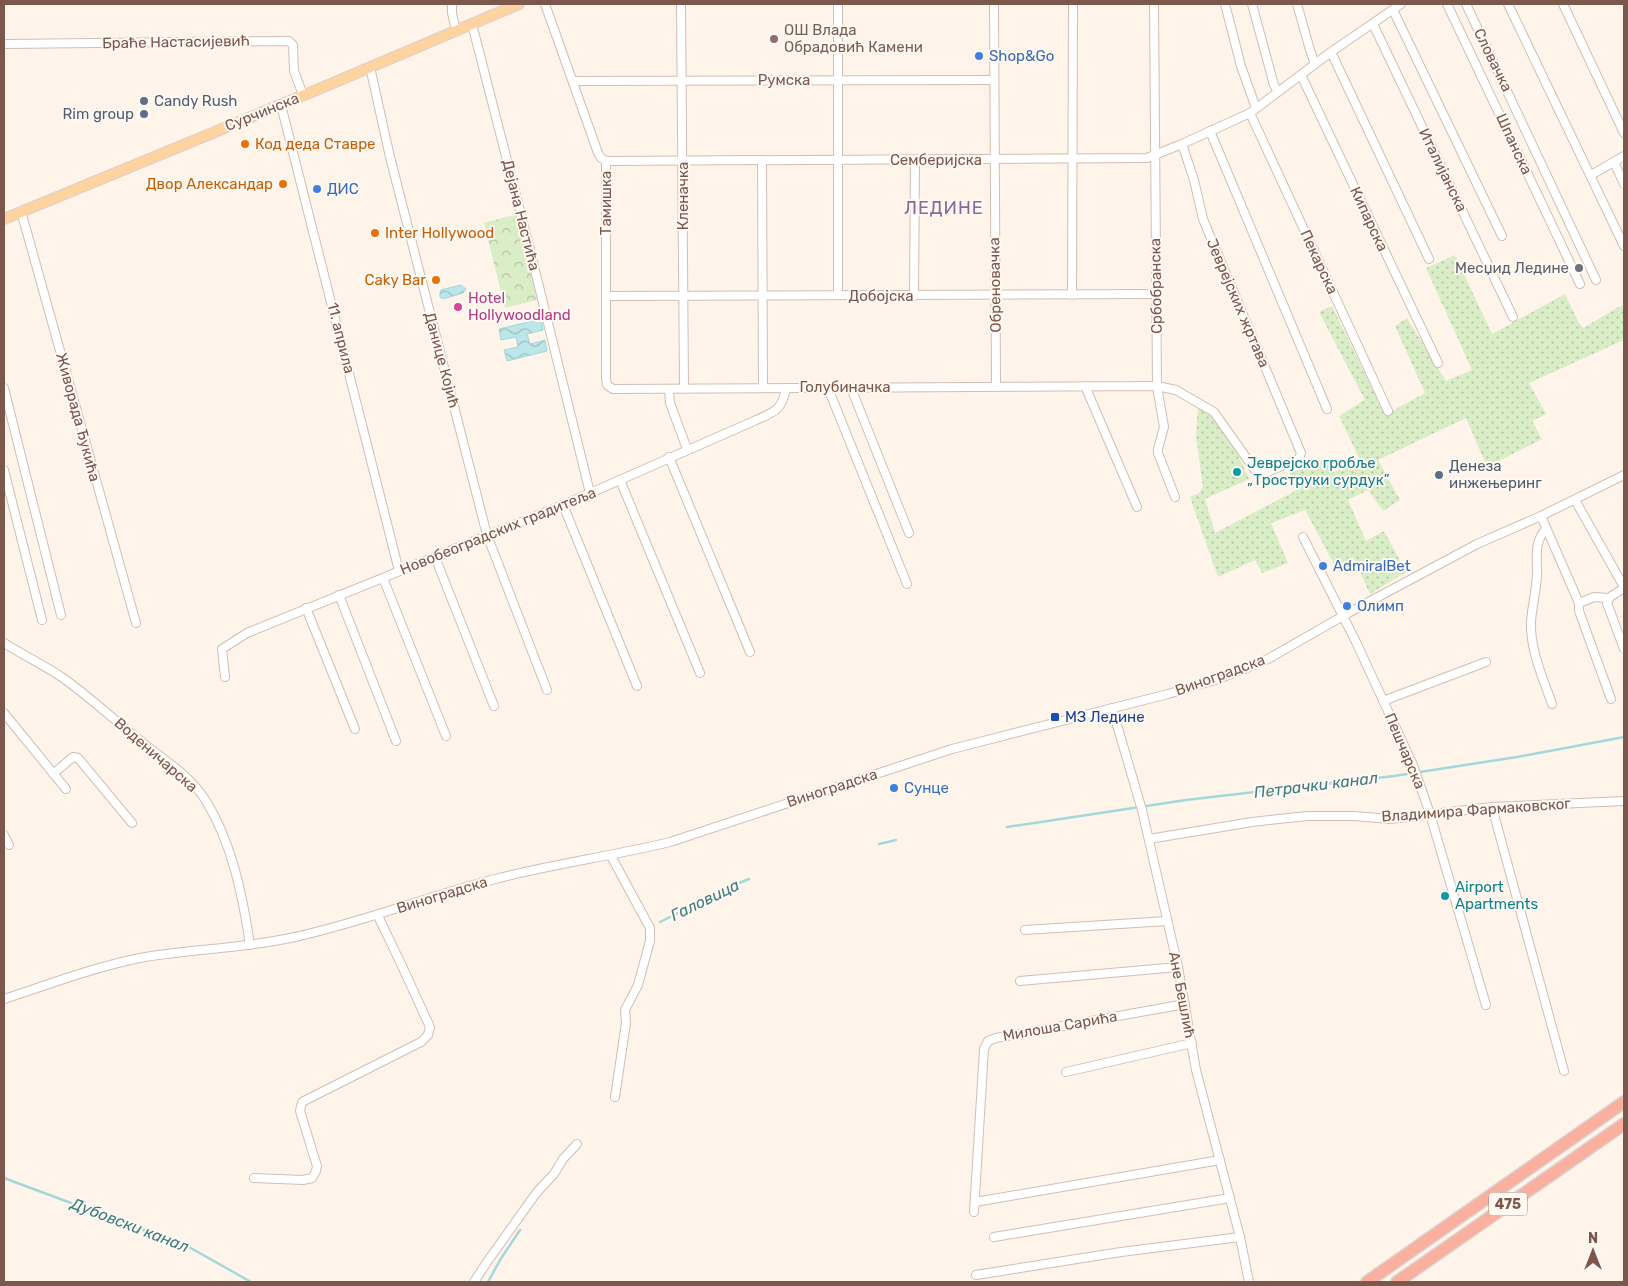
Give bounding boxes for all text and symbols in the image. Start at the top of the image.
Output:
place label: ОШ Влада Обрадовић Камени [784,21,923,56]
street label: Словачка [1470,25,1516,95]
street label: Браће Настасијевић [102,32,250,52]
marker: ОШ Влада Обрадовић Камени [768,33,780,45]
place label: Shop&Go [989,47,1054,65]
marker: Shop&Go [973,50,985,62]
street label: Румска [758,71,810,89]
street label: Сурчинска [222,89,302,135]
place label: Candy Rush [154,92,237,110]
marker: Candy Rush [138,95,150,107]
place label: Rim group [62,105,134,123]
marker: Rim group [138,108,150,120]
street label: Шпанска [1492,111,1536,177]
street label: Италијанска [1415,125,1471,215]
place label: Код деда Ставре [255,135,376,153]
marker: Код деда Ставре [239,138,251,150]
street label: Семберијска [890,151,982,169]
street label: Дејана Настића [498,158,544,272]
street label: Кленачка [674,162,692,230]
street label: Тамишка [597,171,615,235]
place label: Двор Александар [146,175,273,193]
marker: Двор Александар [277,178,289,190]
place label: ДИС [327,180,359,198]
marker: ДИС [311,183,323,195]
street label: Кипарска [1346,184,1392,254]
district label: ЛЕДИНЕ [904,197,984,219]
place label: Inter Hollywood [385,224,494,242]
marker: Inter Hollywood [369,227,381,239]
street label: Пекарска [1296,227,1342,297]
street label: Јеврејских жртава [1203,236,1273,370]
street label: Обреновачка [985,237,1005,333]
street label: Србобранска [1146,238,1166,334]
place label: Месџид Ледине [1455,259,1569,277]
marker: Месџид Ледине [1573,262,1585,274]
place label: Caky Bar [364,271,426,289]
marker: Caky Bar [430,274,442,286]
street label: Добојска [849,287,913,305]
place label: Hotel Hollywoodland [468,289,571,324]
street label: 11. априла [323,301,359,375]
marker: Hotel Hollywoodland [452,301,464,313]
street label: Данице Којић [421,310,463,410]
street label: Живорада Ђукића [52,351,104,483]
street label: Голубиначка [799,378,891,396]
place label: Јеврејско гробље „Троструки сурдук” [1247,454,1390,489]
place label: Денеза инжењеринг [1449,457,1542,492]
marker: Јеврејско гробље „Троструки сурдук” [1231,466,1243,478]
marker: Денеза инжењеринг [1433,469,1445,481]
street label: Новобеоградских градитеља [397,483,599,579]
place label: AdmiralBet [1333,557,1411,575]
marker: AdmiralBet [1317,560,1329,572]
place label: Олимп [1357,597,1404,615]
marker: Олимп [1341,600,1353,612]
street label: Виноградска [1173,650,1267,700]
place label: МЗ Ледине [1065,708,1145,726]
street label: Пешчарска [1381,710,1429,792]
marker: МЗ Ледине [1049,711,1061,723]
street label: Воденичарска [111,714,201,796]
street label: Виноградска [784,765,880,811]
water label: Петрачки канал [1253,768,1379,802]
place label: Сунце [904,779,949,797]
marker: Сунце [888,782,900,794]
street label: Владимира Фармаковског [1381,794,1572,826]
street label: Виноградска [394,873,490,917]
water label: Галовица [667,875,743,925]
place label: Airport Apartments [1455,878,1538,913]
marker: Airport Apartments [1439,890,1451,902]
street label: Ане Бешлић [1165,950,1199,1040]
street label: Милоша Сарића [1001,1007,1119,1045]
road number: 475 [1489,1192,1527,1216]
water label: Дубовски канал [66,1193,192,1256]
north arrow [1568,1226,1618,1276]
text: N [1588,1230,1598,1247]

